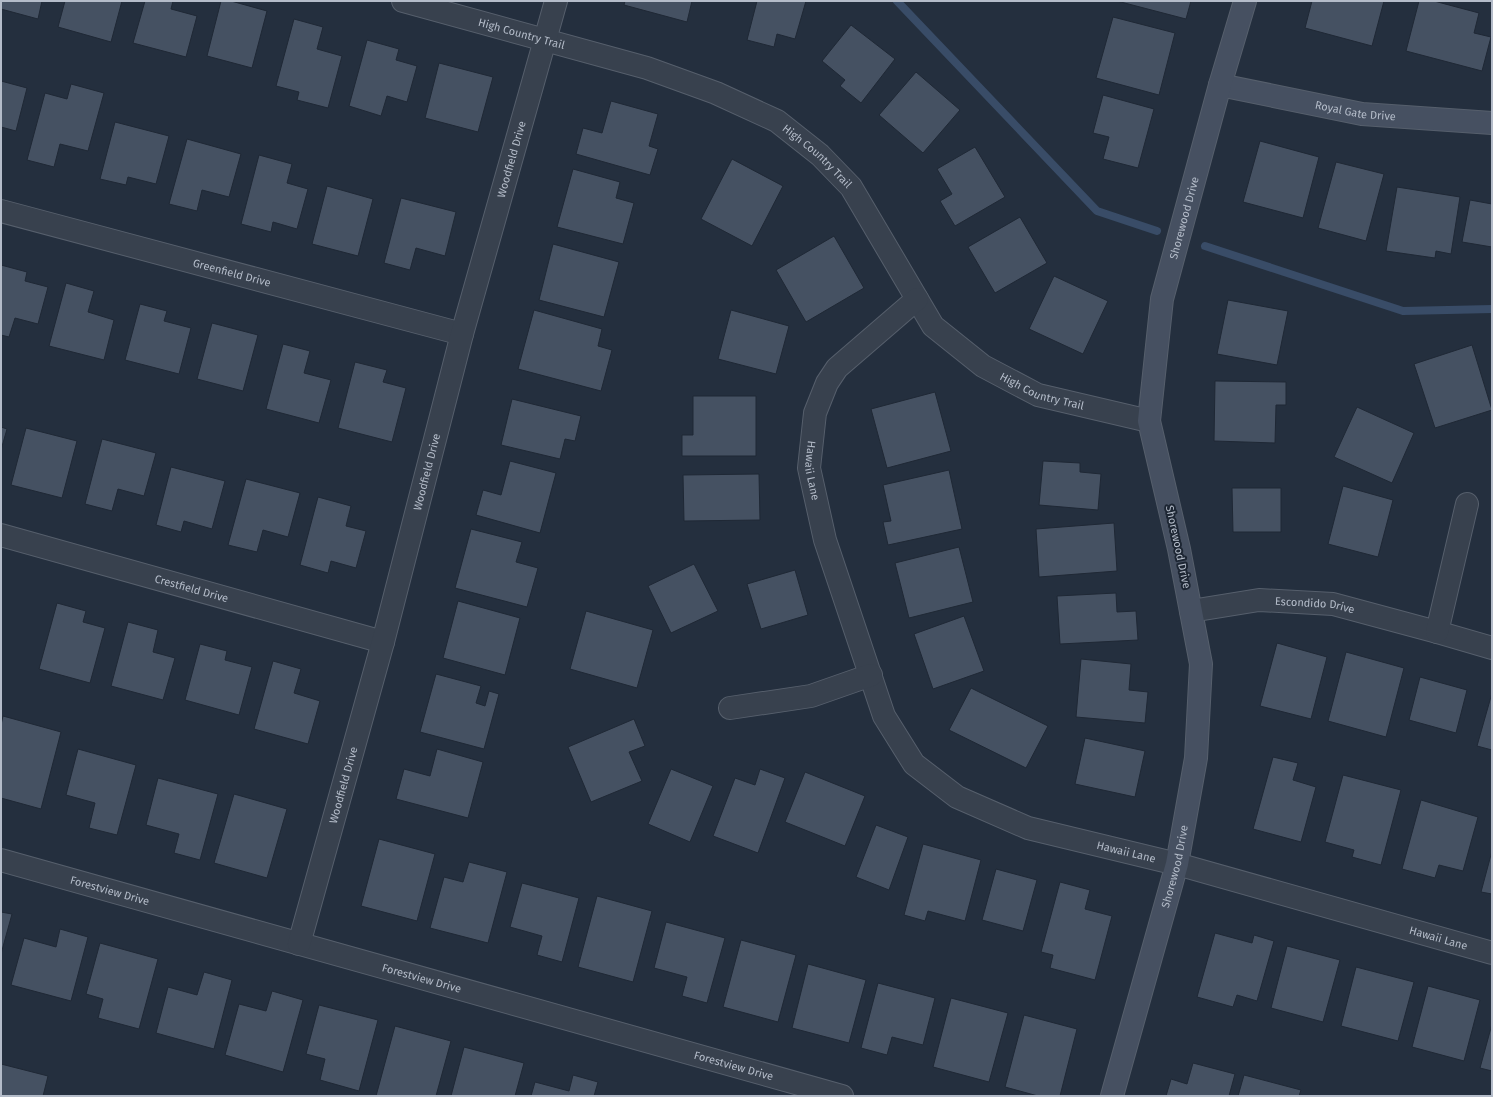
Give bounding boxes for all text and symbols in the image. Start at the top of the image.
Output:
street label: High Country Trail [477,16,566,52]
street label: Royal Gate Drive [1314,98,1396,123]
street label: Woodfield Drive [494,119,528,199]
street label: High Country Trail [780,121,855,191]
street label: Shorewood Drive [1167,175,1201,261]
street label: Greenfield Drive [192,256,272,289]
street label: High Country Trail [998,370,1085,412]
street label: Woodfield Drive [410,432,443,512]
street label: Hawaii Lane [803,440,822,501]
street label: Shorewood Drive [1163,504,1193,590]
street label: Crestfield Drive [153,572,230,605]
street label: Escondido Drive [1275,594,1356,616]
street label: Woodfield Drive [326,745,360,825]
street label: Shorewood Drive [1158,824,1190,909]
street label: Hawaii Lane [1095,838,1157,865]
street label: Forestview Drive [69,873,151,908]
street label: Hawaii Lane [1408,923,1469,952]
street label: Forestview Drive [381,961,463,995]
street label: Forestview Drive [693,1048,775,1083]

